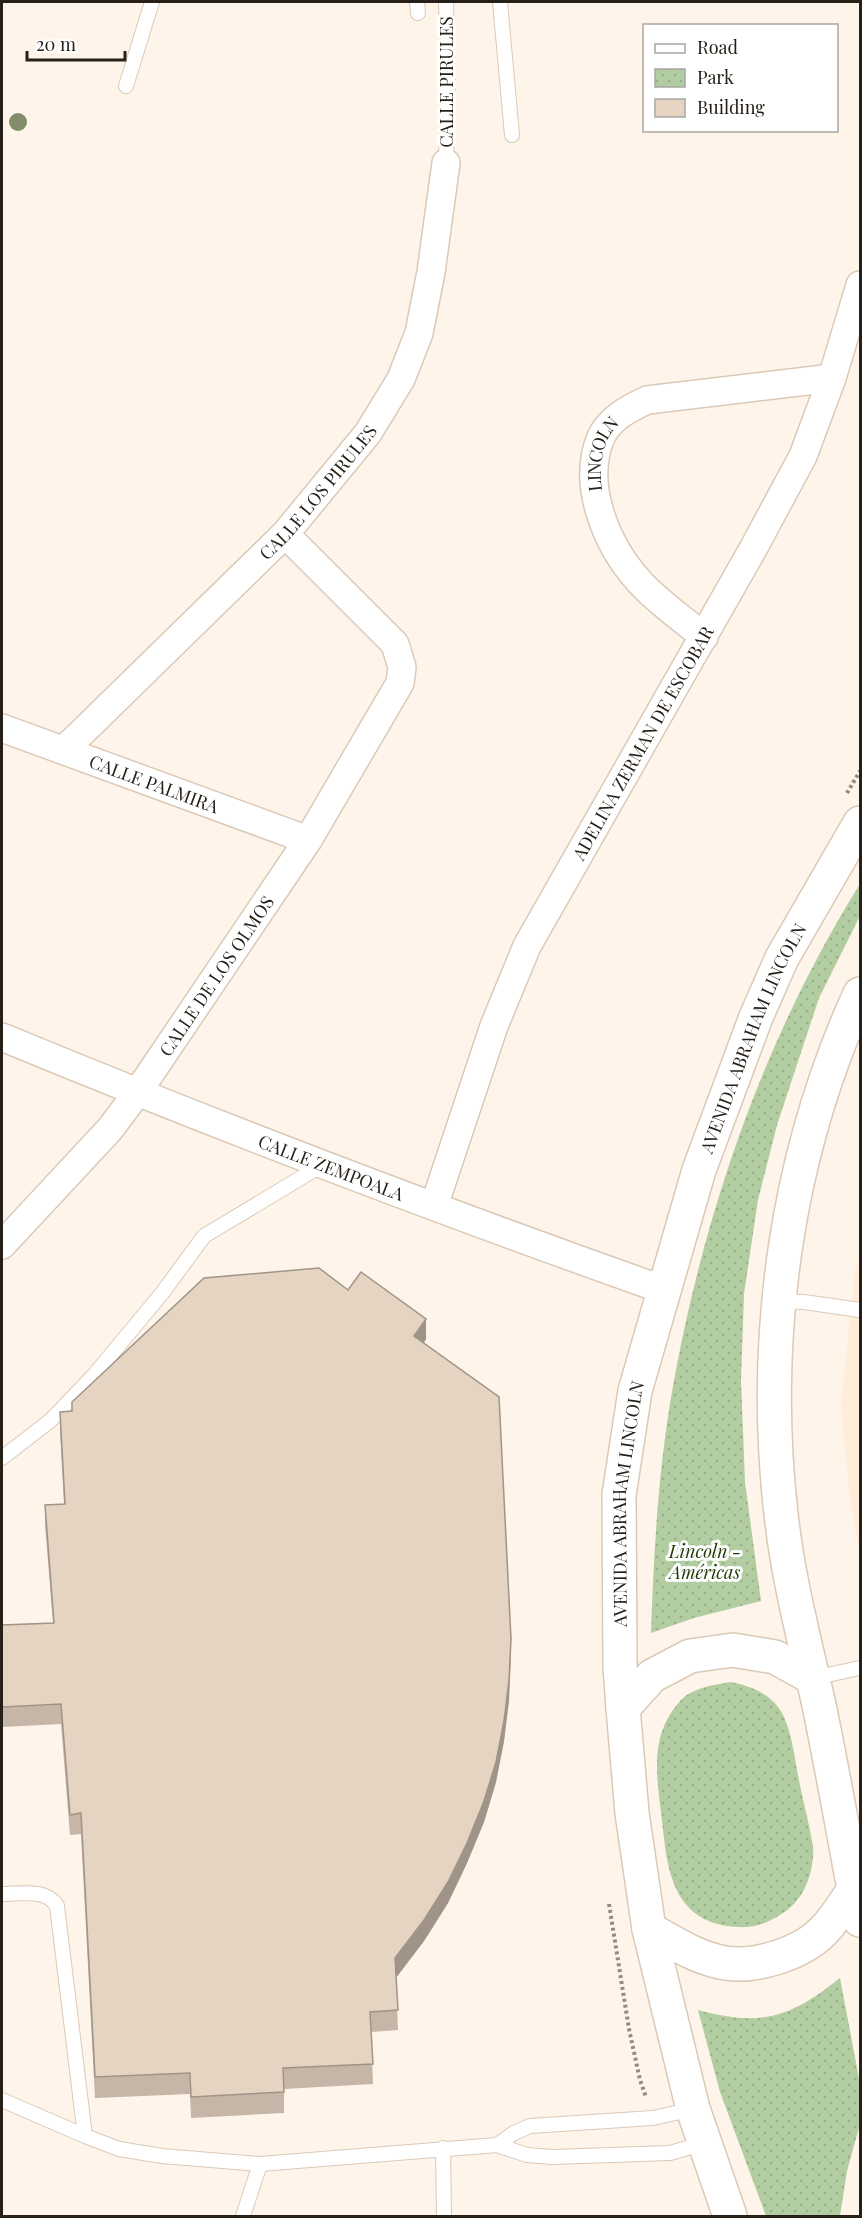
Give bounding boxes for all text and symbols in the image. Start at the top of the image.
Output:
street label: CALLE PIRULES [434,16,458,148]
scale bar [27,24,124,62]
legend [643,24,838,132]
text: 20 m [36,32,76,56]
text: Road [697,35,738,59]
text: Park [697,65,734,89]
text: Building [697,95,765,119]
street label: LINCOLN [582,411,624,493]
street label: CALLE LOS PIRULES [254,421,382,565]
street label: ADELINA ZERMAN DE ESCOBAR [566,621,719,865]
street label: CALLE PALMIRA [86,749,223,819]
street label: CALLE DE LOS OLMOS [153,891,279,1061]
street label: AVENIDA ABRAHAM LINCOLN [694,919,812,1157]
street label: CALLE ZEMPOALA [255,1129,408,1206]
street label: AVENIDA ABRAHAM LINCOLN [607,1378,649,1628]
park label: Lincoln - Américas [668,1539,741,1584]

